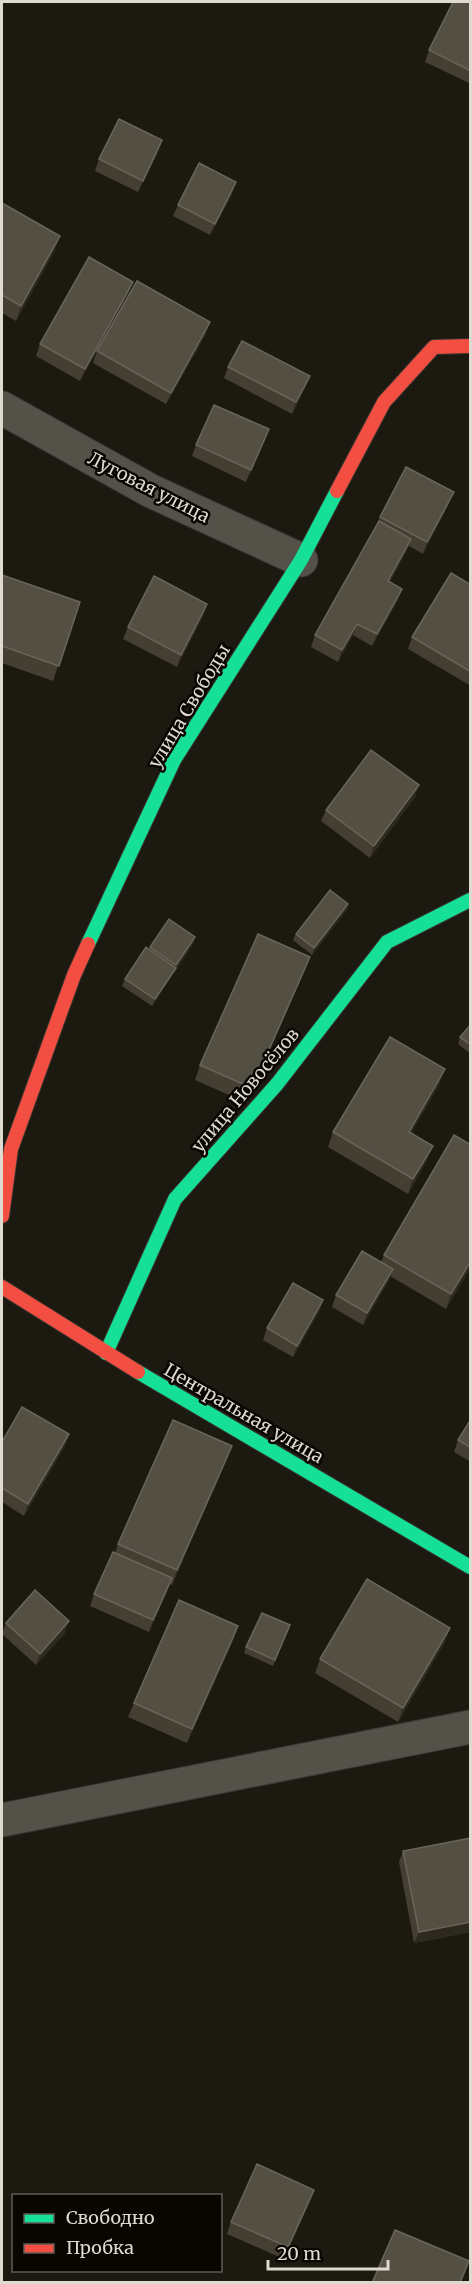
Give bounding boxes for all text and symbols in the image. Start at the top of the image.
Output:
street label: Луговая улица [84,446,214,528]
street label: улица Свободы [143,640,235,772]
street label: улица Новосёлов [186,1023,304,1157]
street label: Центральная улица [160,1358,328,1468]
legend [12,2194,222,2272]
text: Свободно [66,2206,154,2229]
scale bar [268,2233,388,2271]
text: Пробка [66,2236,134,2259]
text: 20 m [277,2242,321,2265]

